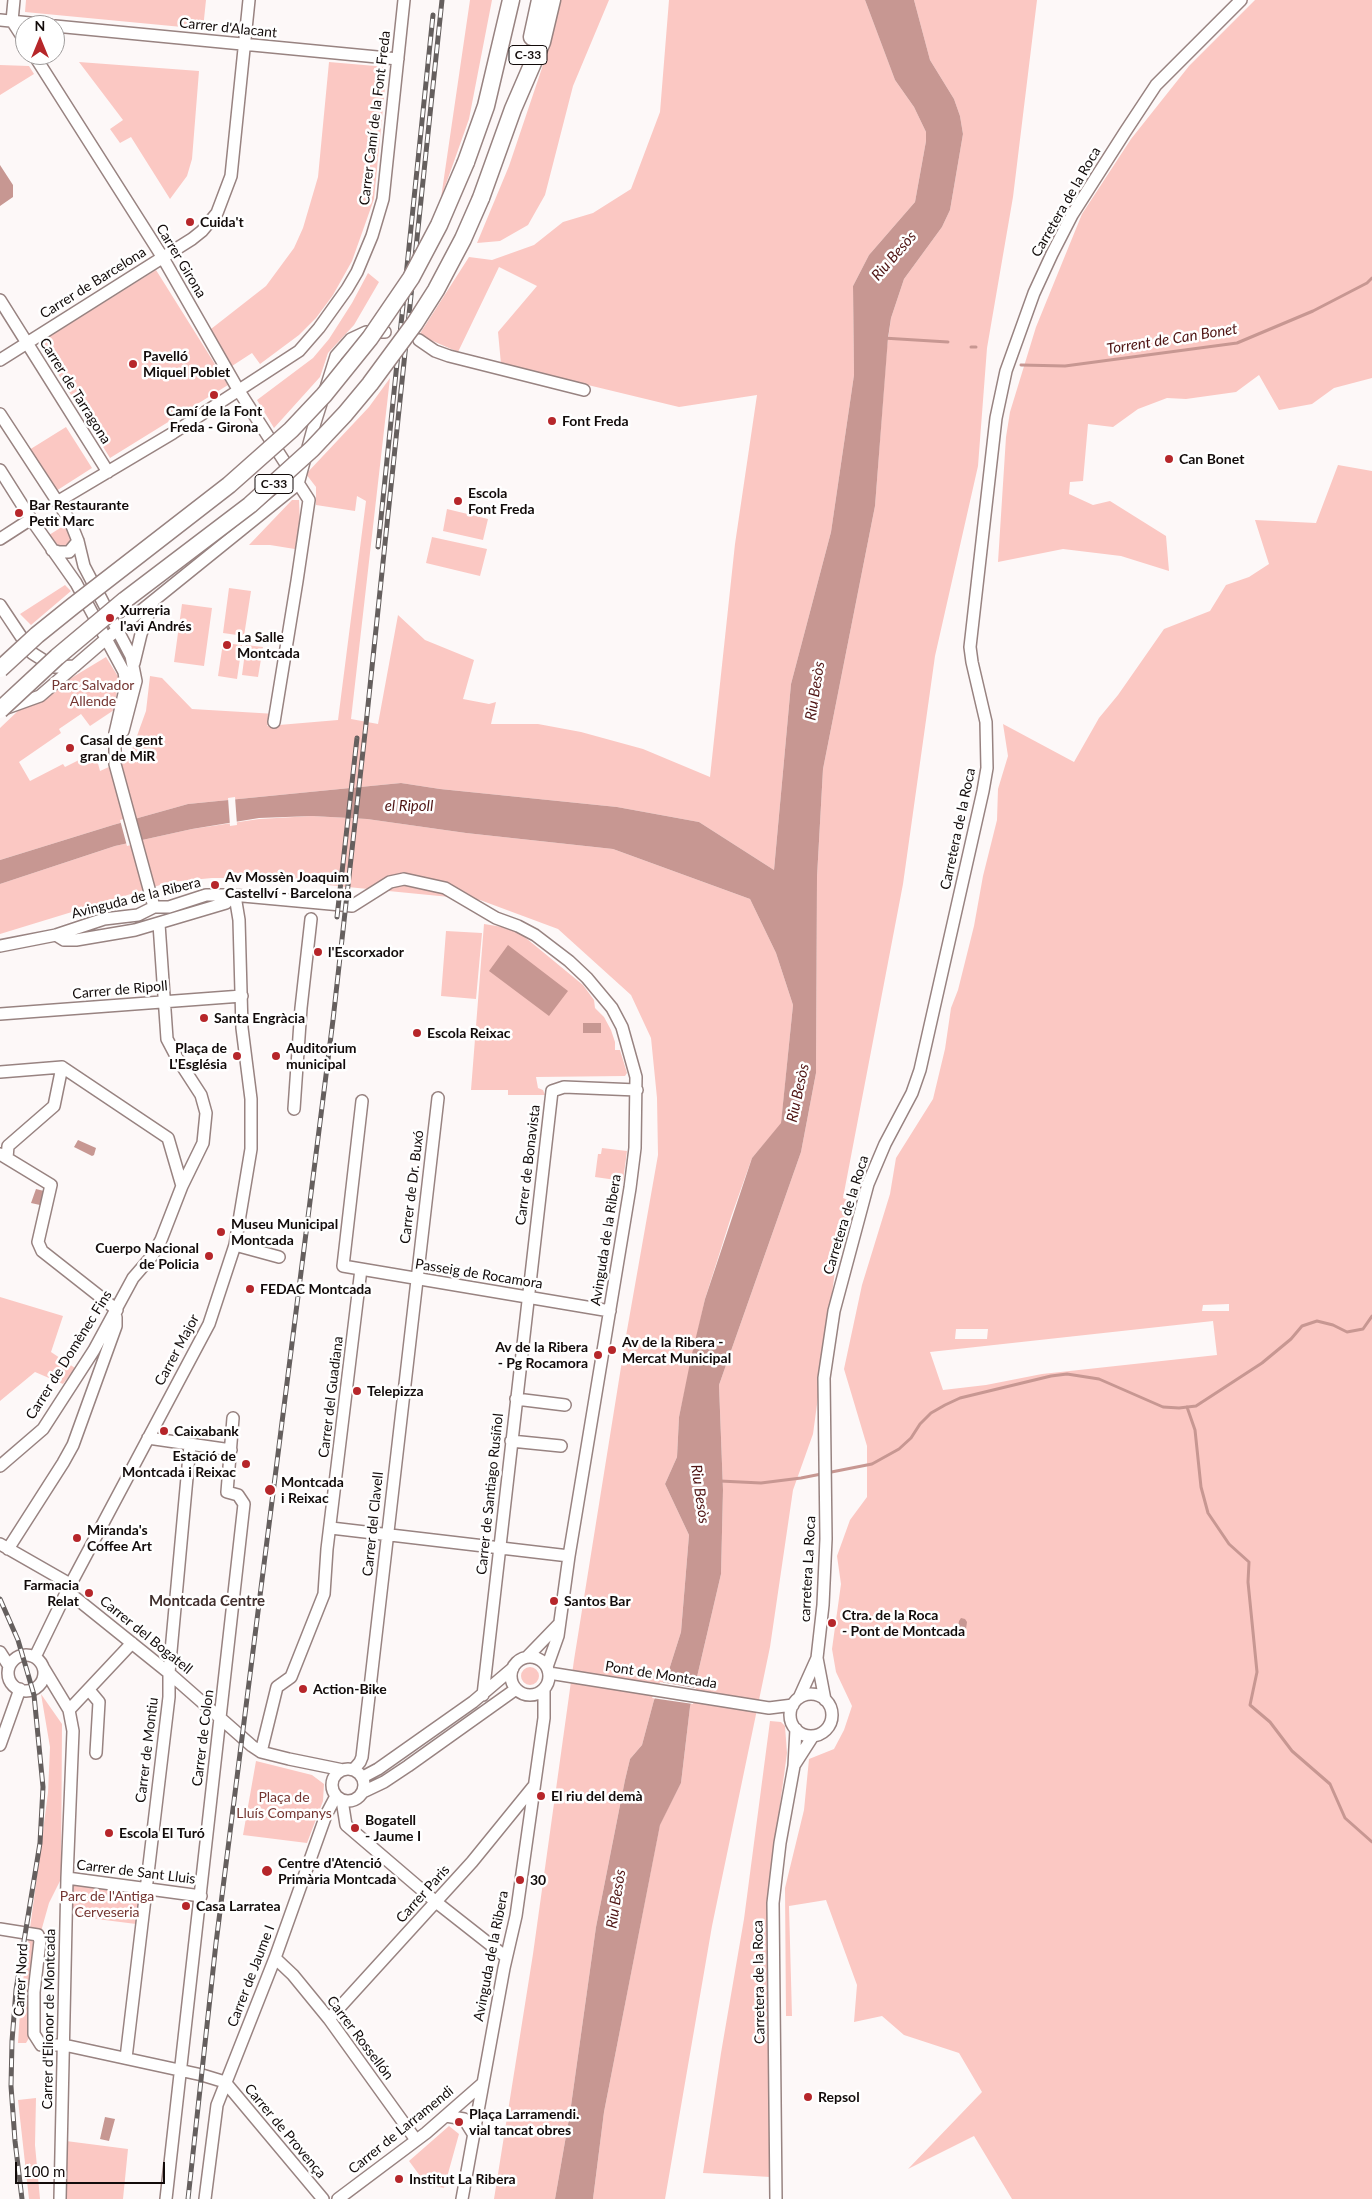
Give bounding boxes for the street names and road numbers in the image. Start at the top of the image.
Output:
street label: Carrer d'Alacant [178,15,278,41]
street label: Carrer Camí de la Font Freda [356,30,394,206]
road number: C-33 [509,46,547,64]
street label: Carretera de la Roca [1028,144,1104,260]
street label: Carrer Girona [152,221,210,301]
street label: Carrer de Barcelona [37,244,149,322]
street label: Carrer de Tarragona [36,335,114,447]
road number: C-33 [255,474,293,494]
street label: Carretera de la Roca [937,767,979,891]
street label: Avinguda de la Ribera [70,874,202,922]
street label: Carrer de Ripoll [72,977,168,1003]
street label: Carrer de Bonavista [512,1104,544,1226]
street label: Carrer de Dr. Buxó [397,1129,427,1245]
street label: Carretera de la Roca [820,1153,872,1277]
street label: Avinguda de la Ribera [587,1173,625,1307]
street label: Passeig de Rocamora [414,1256,544,1292]
street label: Carrer de Domènec Fins [22,1287,116,1423]
street label: Carrer Major [151,1311,203,1389]
street label: Carrer del Guadiana [315,1335,347,1459]
street label: Carrer de Santiago Rusiñol [473,1412,507,1576]
street label: Carrer del Clavell [359,1471,387,1577]
street label: carretera La Roca [797,1515,819,1623]
street label: Carrer del Bogatell [96,1592,196,1678]
street label: Pont de Montcada [604,1658,718,1692]
street label: Carrer de Colon [189,1689,217,1787]
street label: Carrer de Montiu [132,1696,162,1804]
street label: Carrer de Sant Lluis [76,1856,196,1888]
street label: Carrer Paris [393,1862,453,1926]
street label: Avinguda de la Ribera [470,1889,512,2023]
street label: Carretera de la Roca [750,1920,768,2044]
street label: Carrer de Jaume I [224,1923,278,2029]
street label: Carrer d'Elionor de Montcada [39,1929,59,2109]
street label: Carrer Nord [11,1943,31,2017]
street label: Carrer Rossellón [323,1993,397,2083]
street label: Carrer de Provença [241,2080,329,2182]
street label: Carrer de Larramendi [345,2083,457,2177]

